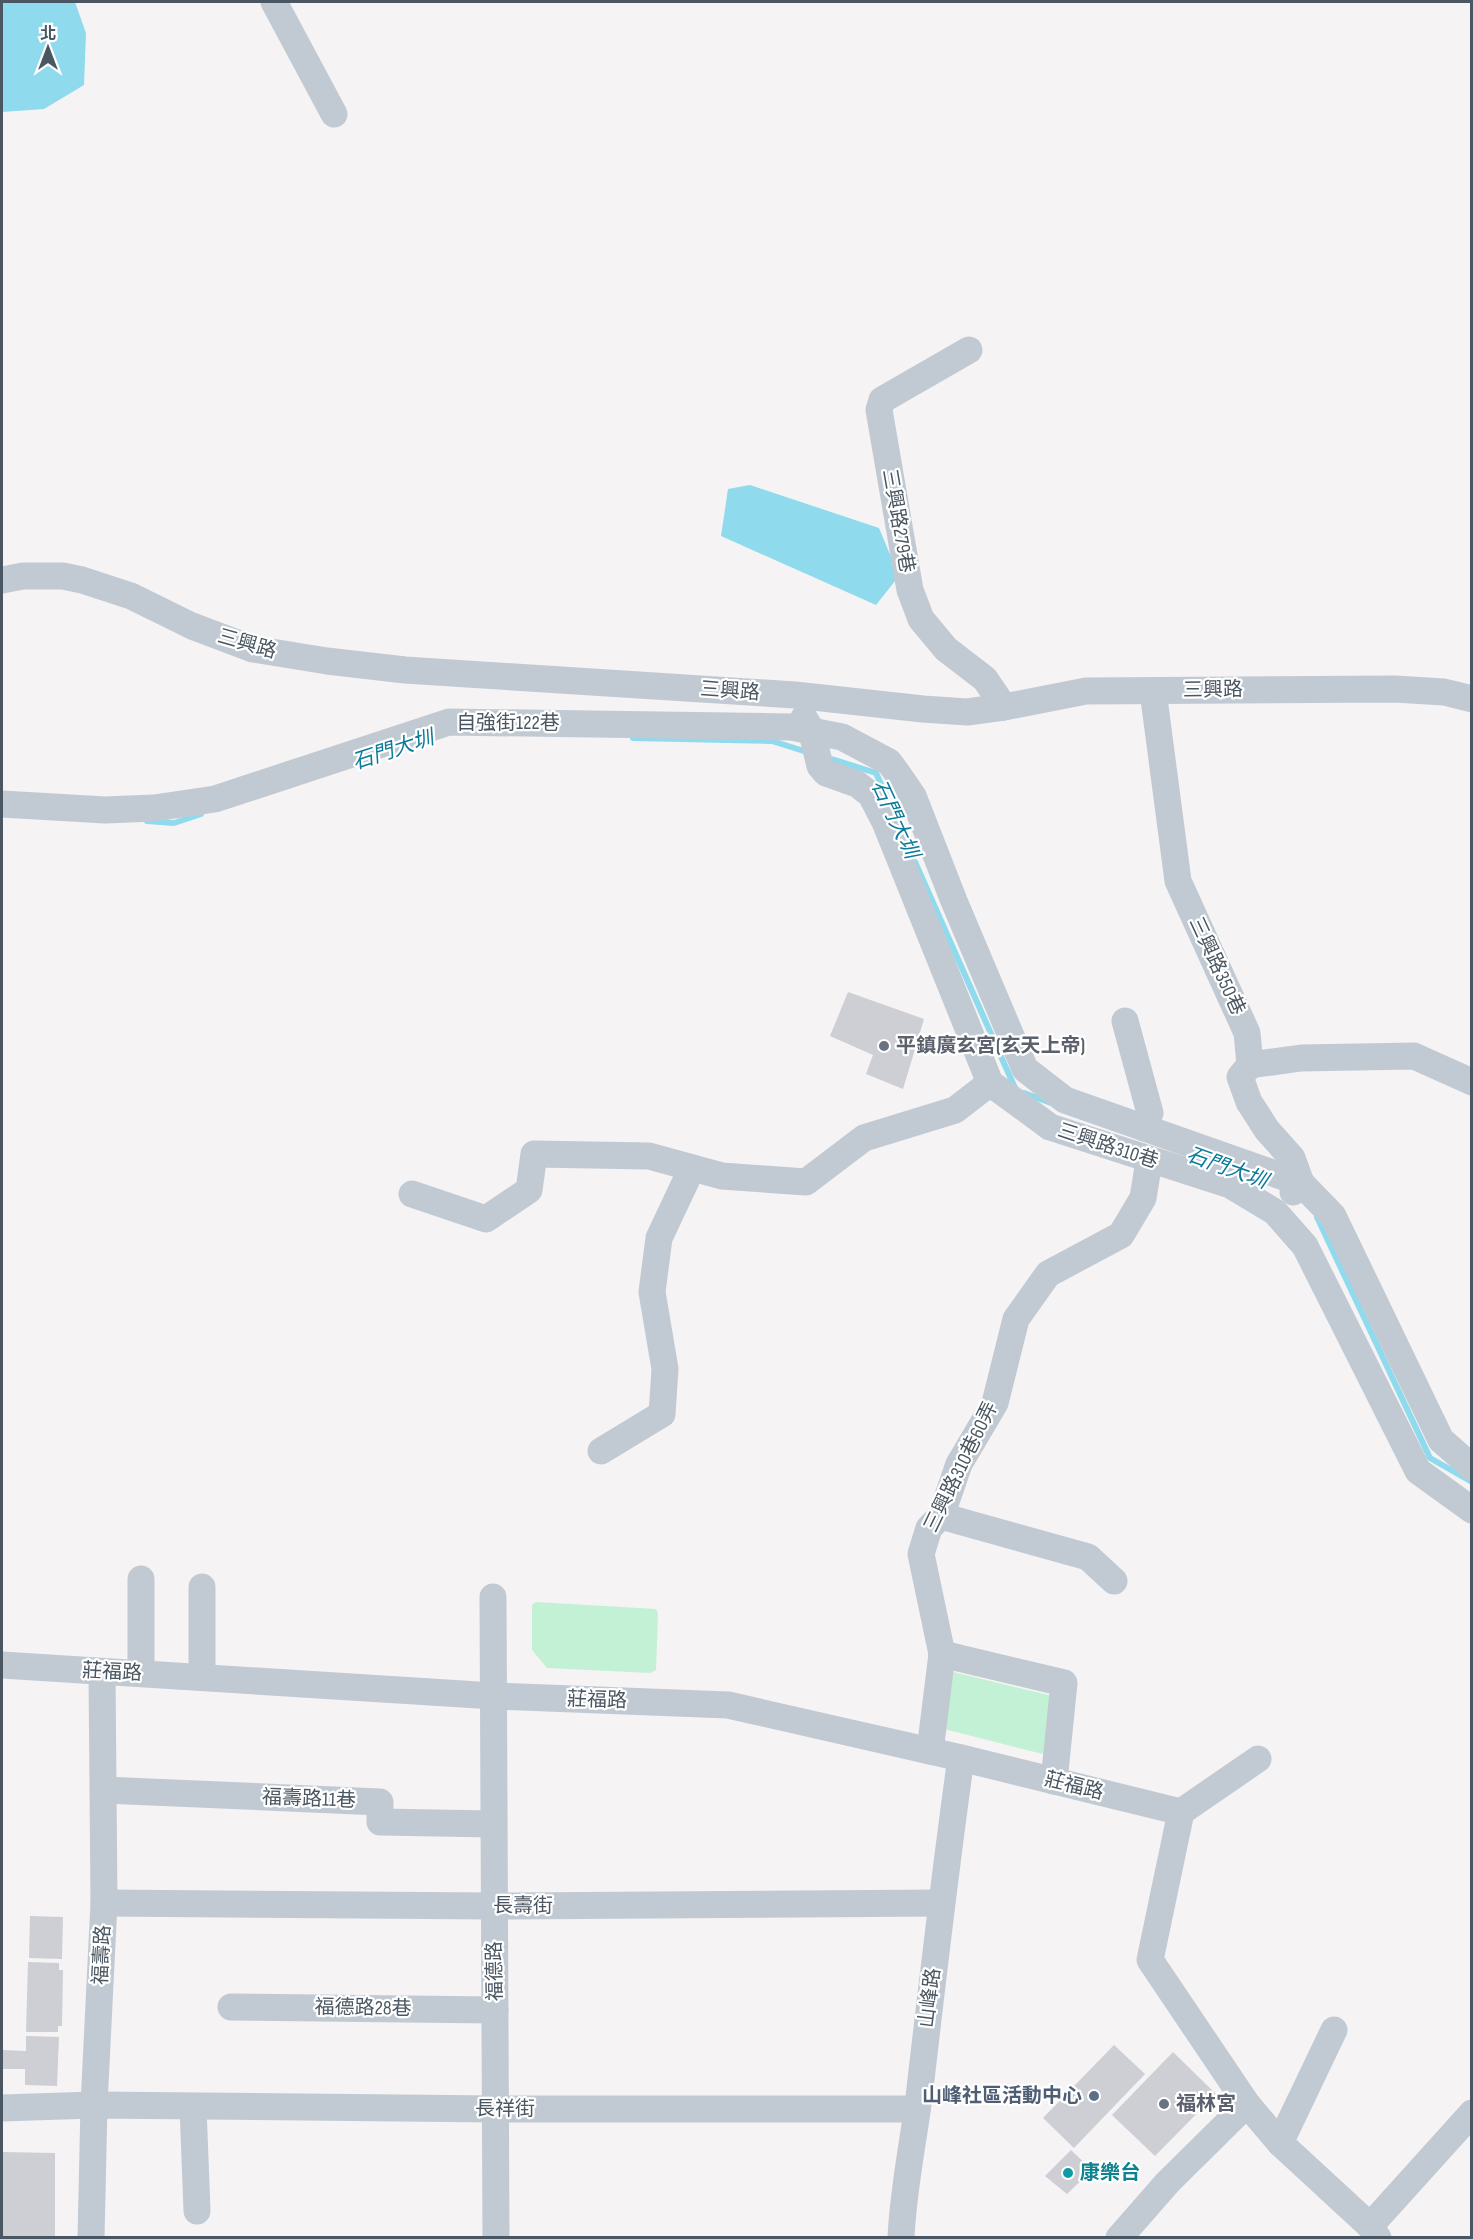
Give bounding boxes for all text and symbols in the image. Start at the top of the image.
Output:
north arrow [18,18,78,78]
text: 北 [40,25,56,44]
street label: 三興路279巷 [877,467,919,575]
street label: 三興路 [215,624,279,664]
street label: 三興路 [699,677,761,705]
street label: 三興路 [1183,677,1243,703]
street label: 自強街122巷 [456,711,560,735]
water label: 石門大圳 [349,724,440,775]
water label: 石門大圳 [866,776,925,865]
street label: 三興路350巷 [1184,913,1250,1019]
place label: 平鎮廣玄宮(玄天上帝) [896,1034,1085,1058]
marker: 平鎮廣玄宮(玄天上帝) [877,1039,891,1053]
street label: 三興路310巷 [1055,1118,1161,1174]
water label: 石門大圳 [1183,1142,1274,1195]
street label: 三興路310巷60弄 [919,1398,1003,1536]
street label: 莊福路 [81,1658,143,1686]
street label: 莊福路 [567,1687,627,1713]
street label: 莊福路 [1042,1767,1106,1805]
street label: 福壽路11巷 [262,1785,356,1813]
street label: 長壽街 [493,1894,553,1918]
street label: 福壽路 [88,1924,116,1986]
street label: 福德路 [482,1941,508,2001]
street label: 山峰路 [914,1967,946,2029]
street label: 福德路28巷 [314,1995,412,2021]
place label: 山峰社區活動中心 [922,2084,1082,2108]
marker: 山峰社區活動中心 [1087,2089,1101,2103]
place label: 福林宮 [1176,2092,1236,2116]
street label: 長祥街 [475,2097,535,2121]
marker: 福林宮 [1157,2097,1171,2111]
place label: 康樂台 [1080,2161,1140,2185]
marker: 康樂台 [1061,2166,1075,2180]

